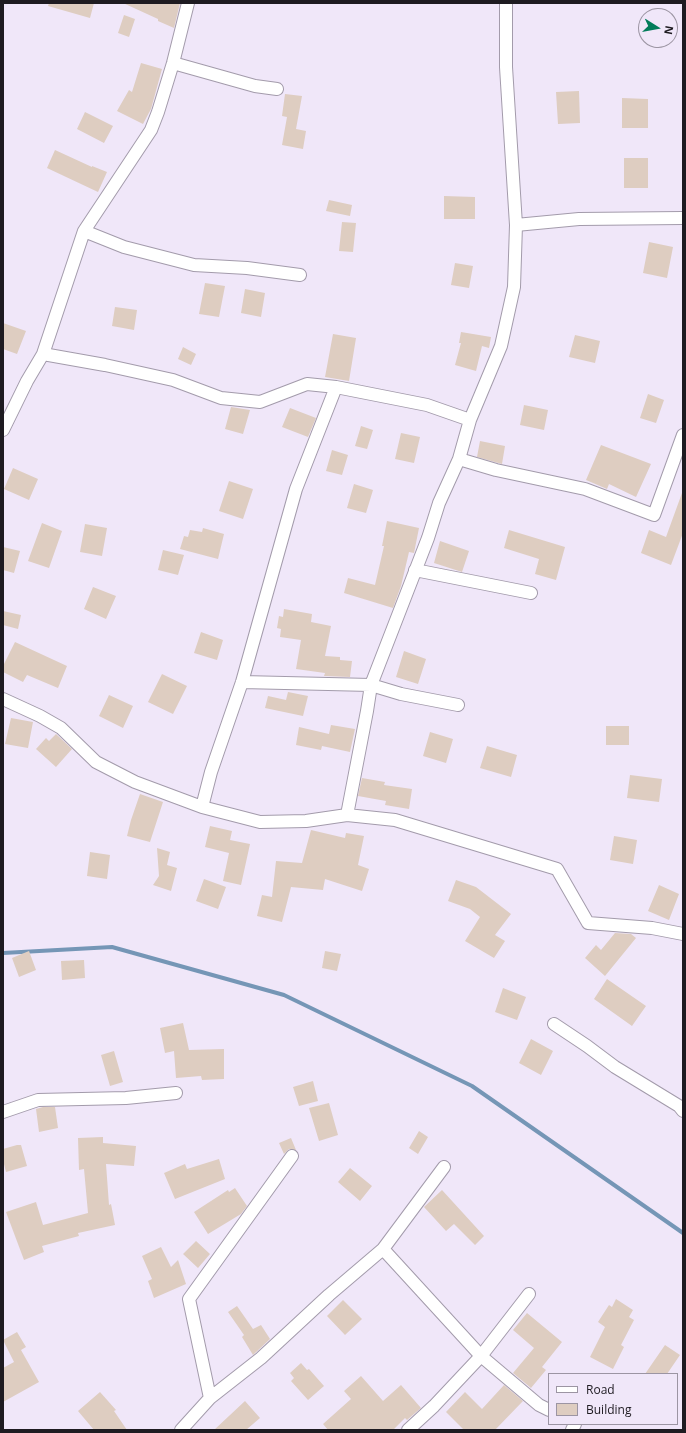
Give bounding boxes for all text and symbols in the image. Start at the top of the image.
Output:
north arrow [638,8,678,48]
text: N [661,24,678,36]
legend [548,1373,678,1425]
text: Road [586,1381,615,1398]
text: Building [586,1401,631,1418]

